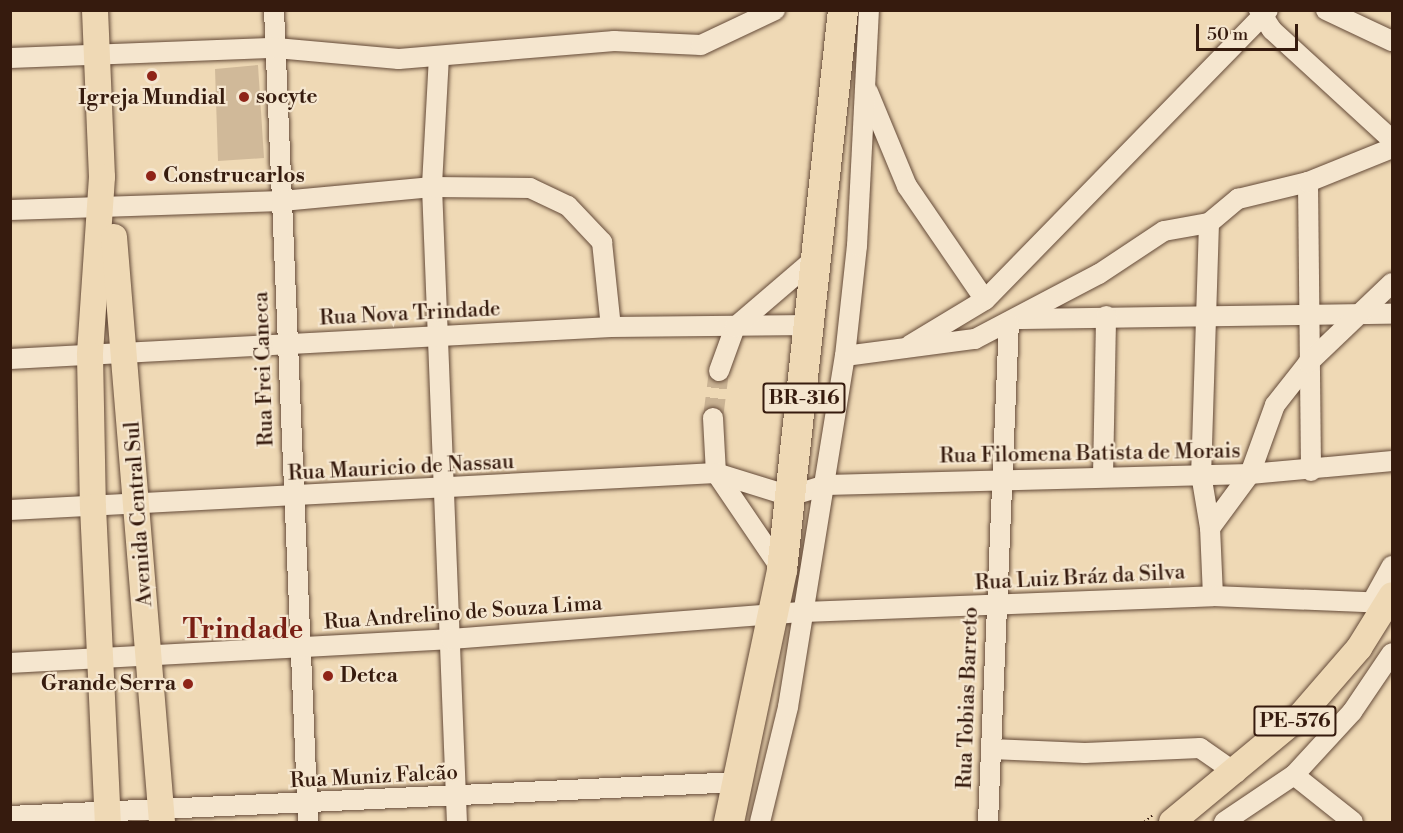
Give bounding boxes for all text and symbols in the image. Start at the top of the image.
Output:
scale bar [1199,12,1301,50]
text: 50 m [1207,23,1248,46]
marker: Igreja Mundial [145,69,159,83]
place label: socyte [256,84,318,110]
place label: Igreja Mundial [78,85,226,111]
marker: socyte [237,90,251,104]
place label: Construcarlos [163,163,305,189]
marker: Construcarlos [144,169,158,183]
street label: Rua Frei Caneca [249,291,279,447]
street label: Rua Nova Trindade [319,297,501,331]
road number: BR-316 [762,381,846,415]
street label: Avenida Central Sul [120,420,158,608]
street label: Rua Filomena Batista de Morais [939,439,1241,469]
street label: Rua Mauricio de Nassau [287,449,515,487]
street label: Rua Luiz Bráz da Silva [974,560,1186,596]
street label: Rua Andrelino de Souza Lima [323,591,603,635]
street label: Rua Tobias Barreto [952,606,984,790]
district label: Trindade [183,615,303,647]
place label: Detca [340,663,398,689]
marker: Detca [321,669,335,683]
place label: Grande Serra [41,671,176,697]
marker: Grande Serra [181,677,195,691]
road number: PE-576 [1253,704,1337,738]
street label: Rua Muniz Falcão [289,760,459,794]

